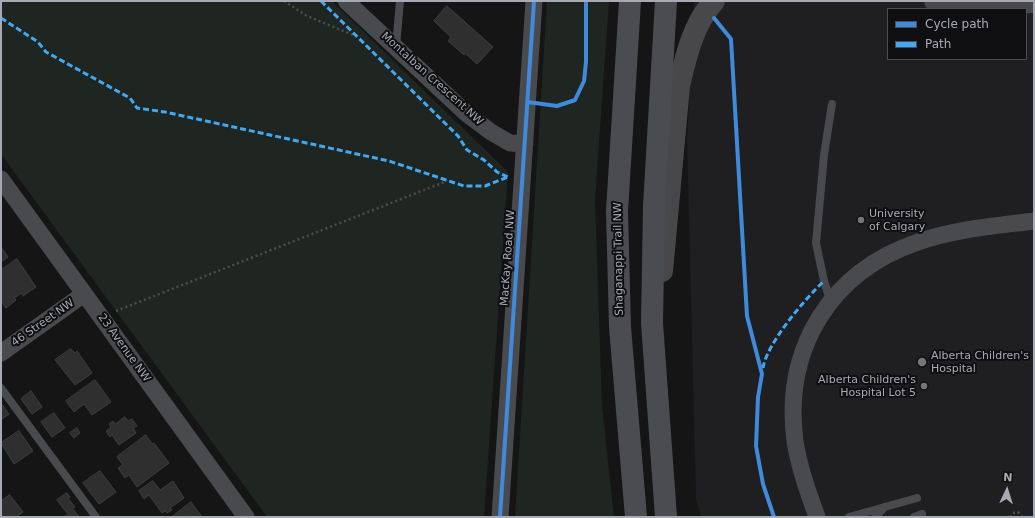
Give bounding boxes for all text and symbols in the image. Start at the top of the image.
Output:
legend [887,8,1027,60]
text: Cycle path [925,17,989,31]
street label: Montalban Crescent NW [378,30,486,128]
text: Path [925,37,951,51]
street label: Shaganappi Trail NW [611,202,627,316]
place label: University of Calgary [869,207,925,233]
street label: MacKay Road NW [498,210,518,306]
marker: University of Calgary [856,215,866,225]
street label: 46 Street NW [9,297,77,349]
street label: 23 Avenue NW [95,311,153,385]
place label: Alberta Children's Hospital [931,349,1029,375]
marker: Alberta Children's Hospital [916,356,928,368]
place label: Alberta Children's Hospital Lot 5 [818,373,916,399]
marker: Alberta Children's Hospital Lot 5 [919,381,929,391]
north arrow [987,470,1027,510]
text: N [1003,471,1013,484]

